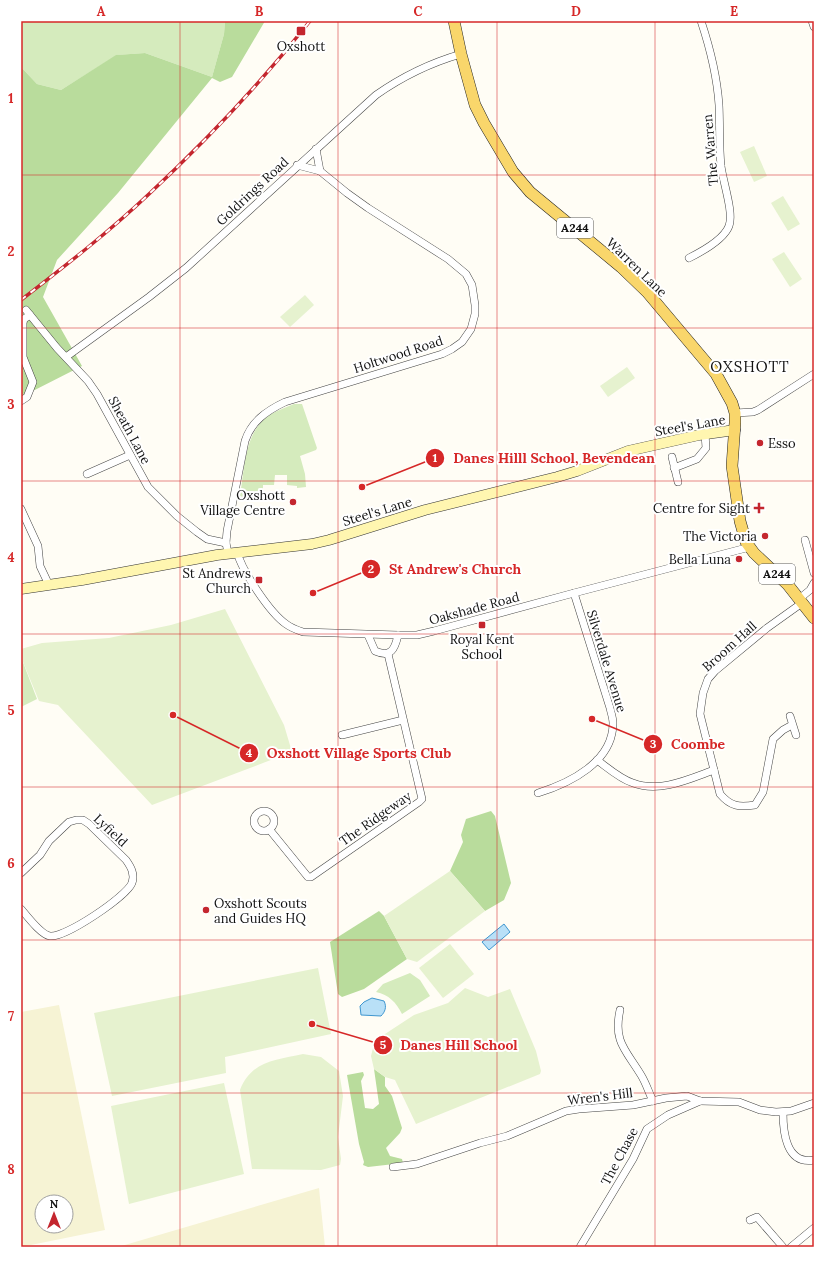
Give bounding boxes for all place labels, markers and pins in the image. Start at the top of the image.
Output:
marker: Oxshott [295,25,307,37]
place label: Oxshott [277,38,325,55]
place label: Esso [768,435,796,452]
marker: Esso [755,438,765,448]
callout: Danes Hilll School, Bevendean [425,445,663,471]
place label: Oxshott Village Centre [199,487,285,519]
marker: Oxshott Village Centre [288,497,298,507]
place label: Centre for Sight [653,500,750,517]
marker: Centre for Sight [753,502,765,514]
place label: The Victoria [683,528,757,545]
marker: The Victoria [760,531,770,541]
place label: Bella Luna [669,551,731,568]
marker: Bella Luna [734,554,744,564]
callout: St Andrew's Church [361,556,529,582]
place label: St Andrews Church [182,565,251,597]
marker: St Andrews Church [254,575,264,585]
marker: Royal Kent School [477,620,487,630]
place label: Royal Kent School [450,631,514,663]
callout: Coombe [643,731,733,757]
callout: Oxshott Village Sports Club [239,740,459,766]
place label: Oxshott Scouts and Guides HQ [214,895,307,927]
marker: Oxshott Scouts and Guides HQ [201,905,211,915]
callout: Danes Hill School [373,1032,526,1058]

